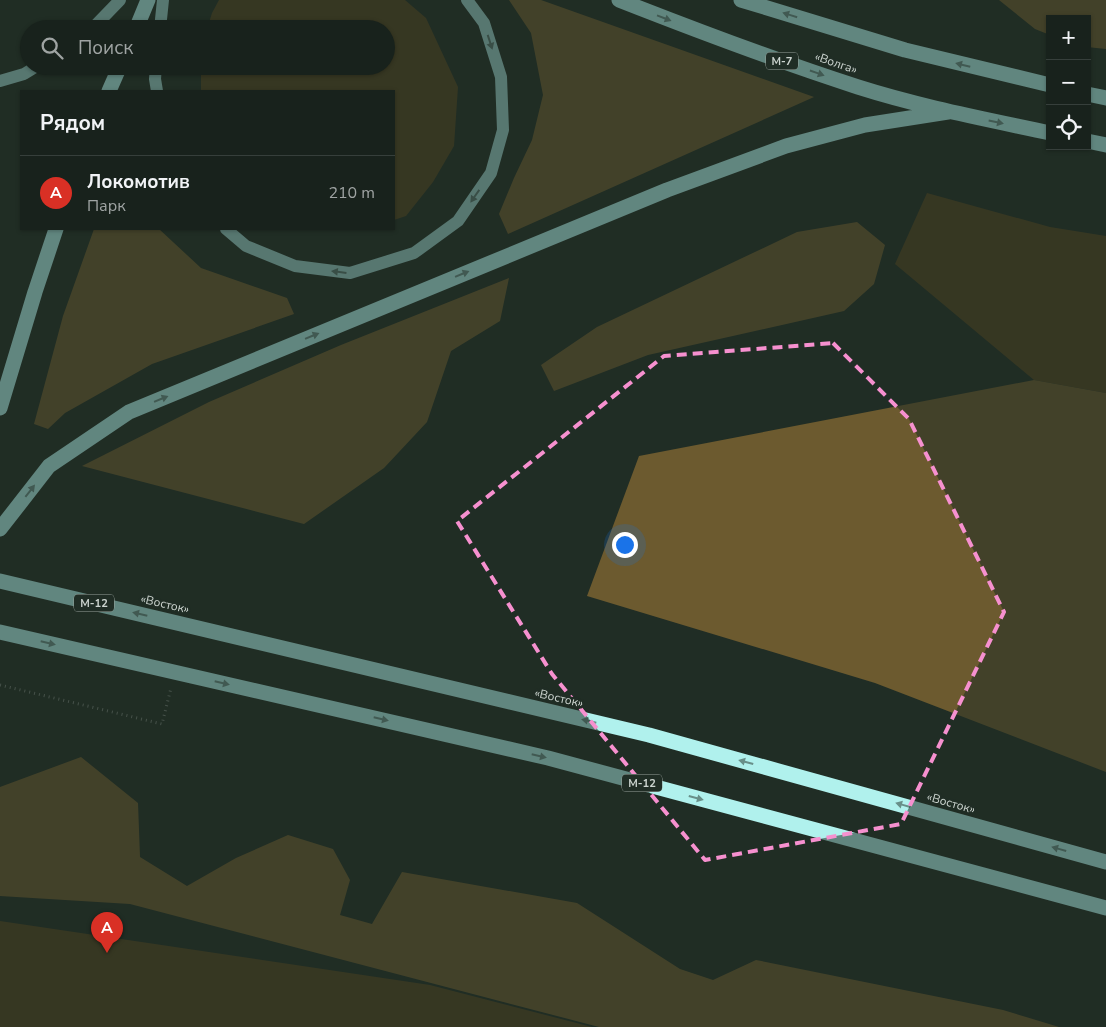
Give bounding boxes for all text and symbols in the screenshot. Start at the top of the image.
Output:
one-way arrow [782,11,797,19]
one-way arrow [657,14,672,22]
map controls [1046,15,1091,150]
button: + [1046,15,1091,60]
search box [20,20,395,75]
icon: search [38,34,66,62]
text: Поиск [78,35,133,61]
one-way arrow [487,35,494,50]
street label: «Волга» [813,48,859,78]
road number: М-7 [766,52,798,70]
button: − [1046,60,1091,105]
one-way arrow [955,61,970,69]
one-way arrow [810,69,825,77]
button: locate [1046,105,1091,150]
text: Рядом [40,109,105,137]
one-way arrow [988,118,1004,126]
text: Локомотив [87,169,190,195]
text: A [50,182,62,204]
text: 210 m [328,182,375,204]
one-way arrow [470,190,480,203]
text: Парк [87,195,126,217]
one-way arrow [331,268,347,276]
one-way arrow [455,270,469,278]
one-way arrow [305,332,319,340]
one-way arrow [154,394,169,402]
one-way arrow [25,485,36,498]
your location [612,532,638,558]
street label: «Восток» [139,591,191,617]
road number: М-12 [74,594,114,612]
one-way arrow [132,610,147,618]
one-way arrow [40,639,55,647]
one-way arrow [215,679,230,687]
street label: «Восток» [533,685,585,711]
one-way arrow [373,715,388,723]
one-way arrow [581,717,596,725]
one-way arrow [532,752,547,760]
one-way arrow [738,757,753,765]
road number: М-12 [622,774,662,791]
street label: «Восток» [925,788,977,818]
one-way arrow [689,794,704,802]
one-way arrow [895,800,910,808]
one-way arrow [1051,844,1066,852]
pin: A [91,912,123,953]

